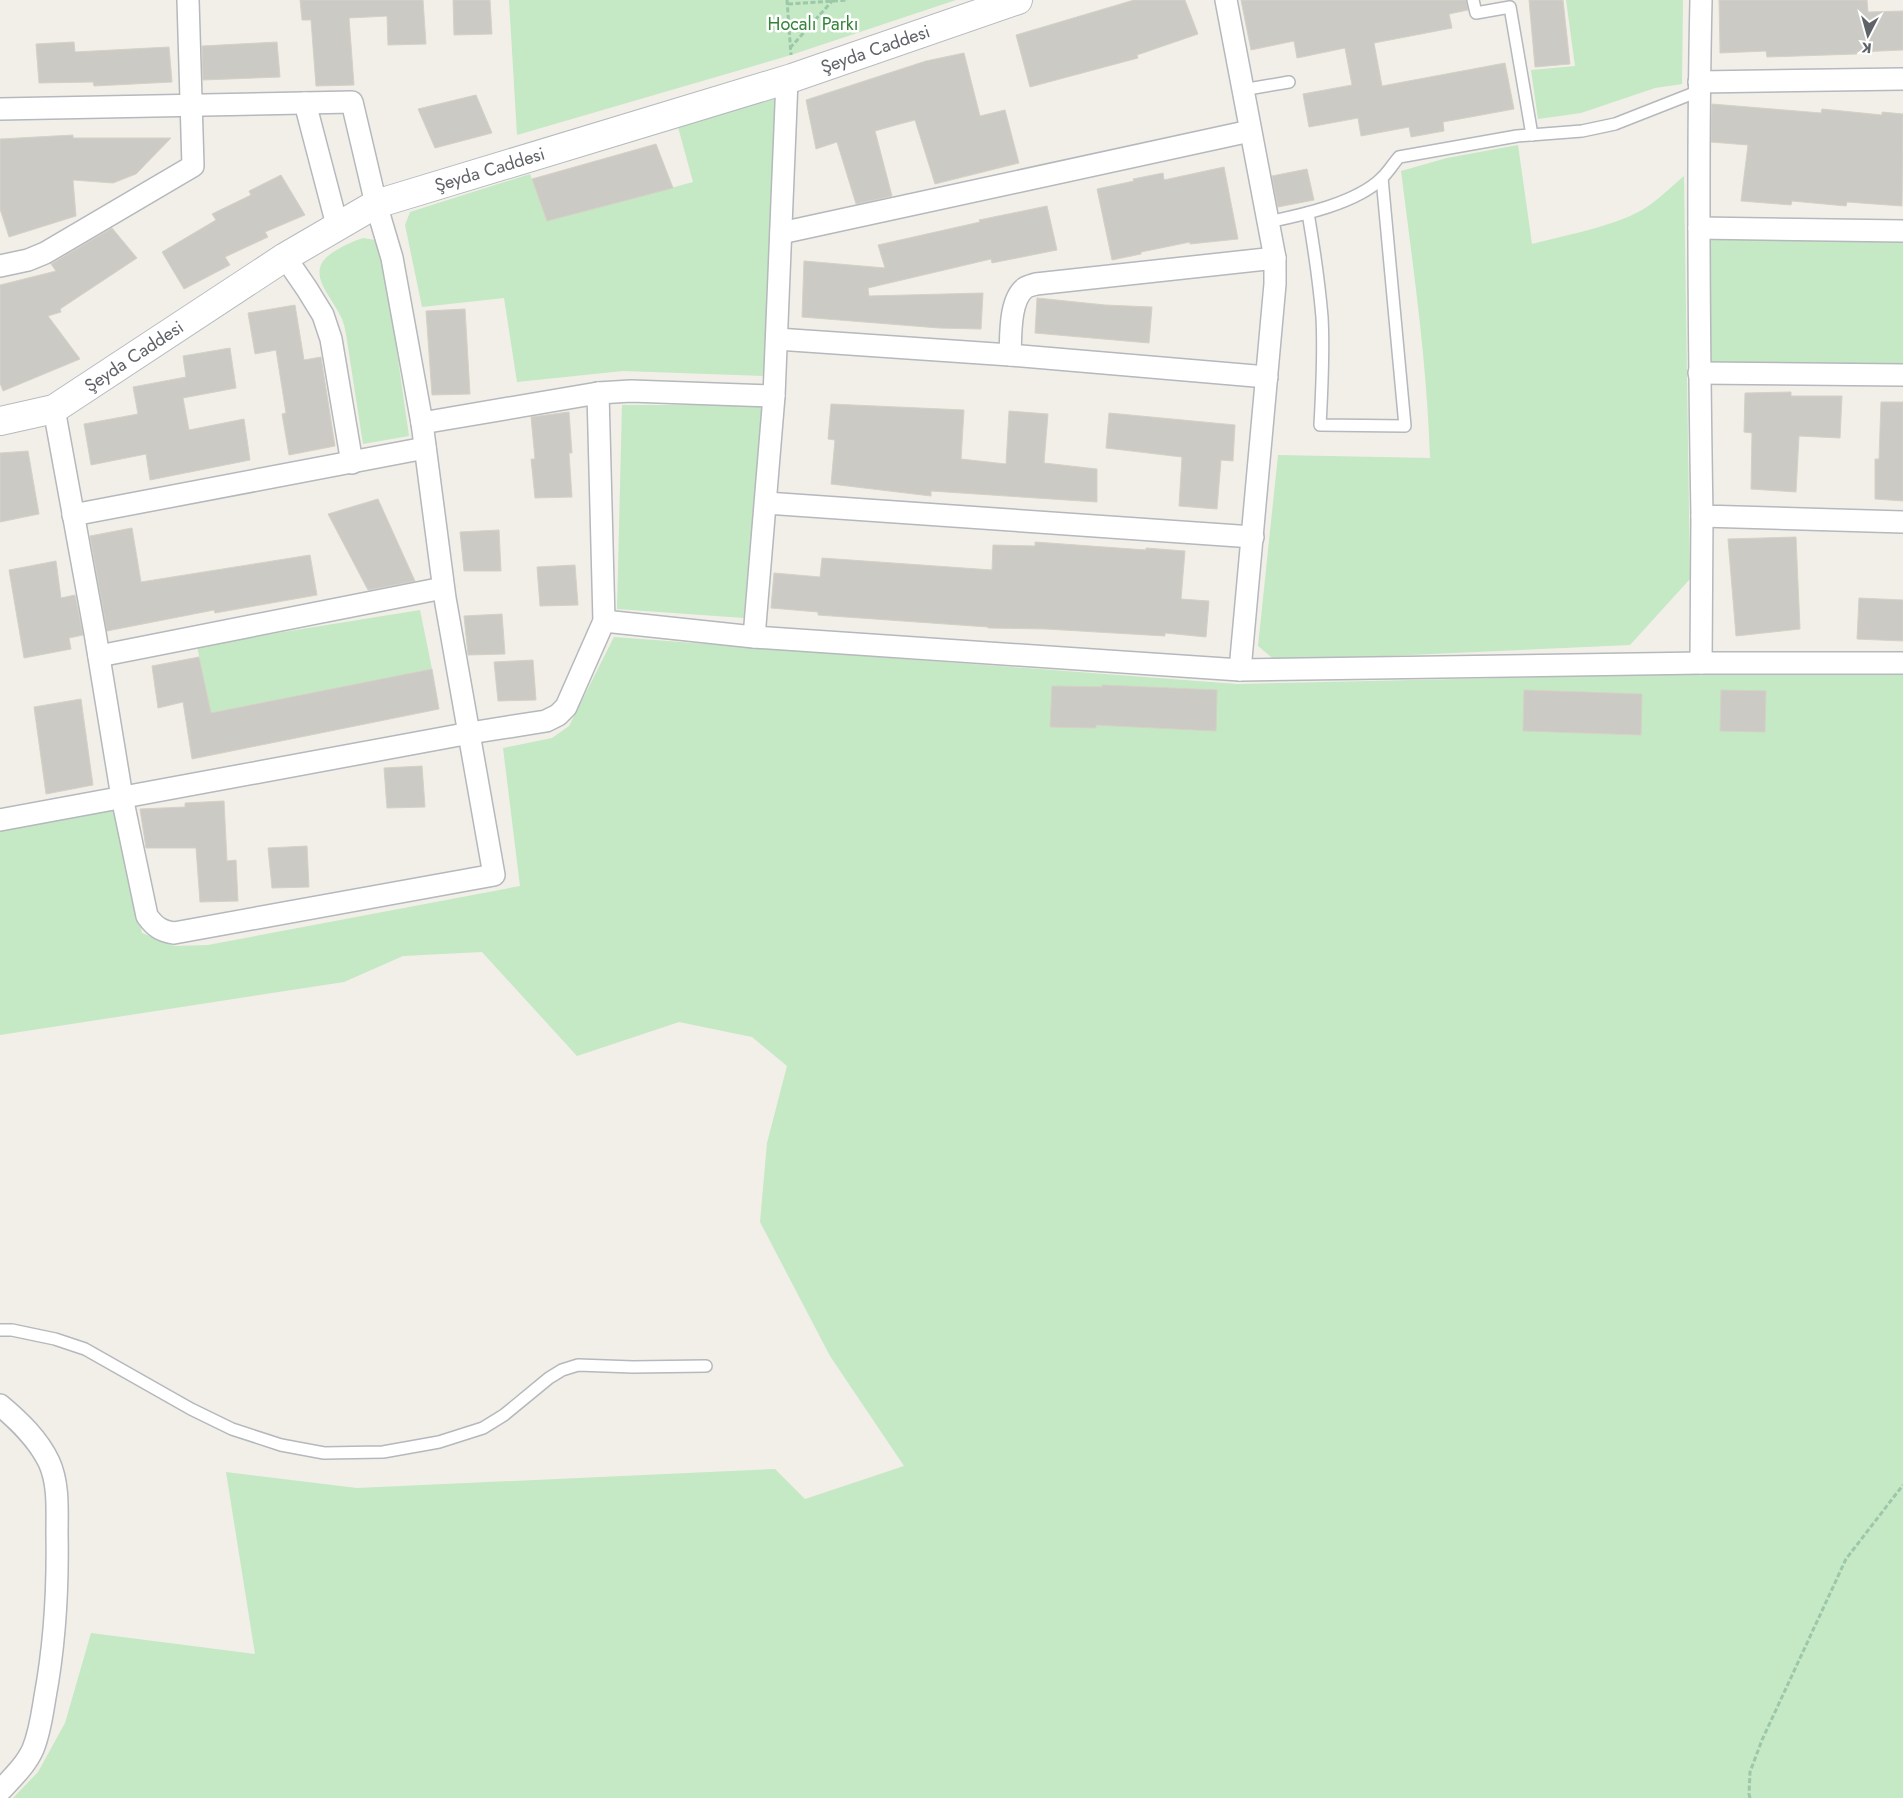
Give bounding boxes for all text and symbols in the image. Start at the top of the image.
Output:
north arrow [1843,10,1893,60]
park label: Hocalı Parkı [768,11,858,37]
street label: Şeyda Caddesi [817,18,933,80]
text: K [1861,37,1873,58]
street label: Şeyda Caddesi [431,141,548,199]
street label: Şeyda Caddesi [79,314,189,399]

